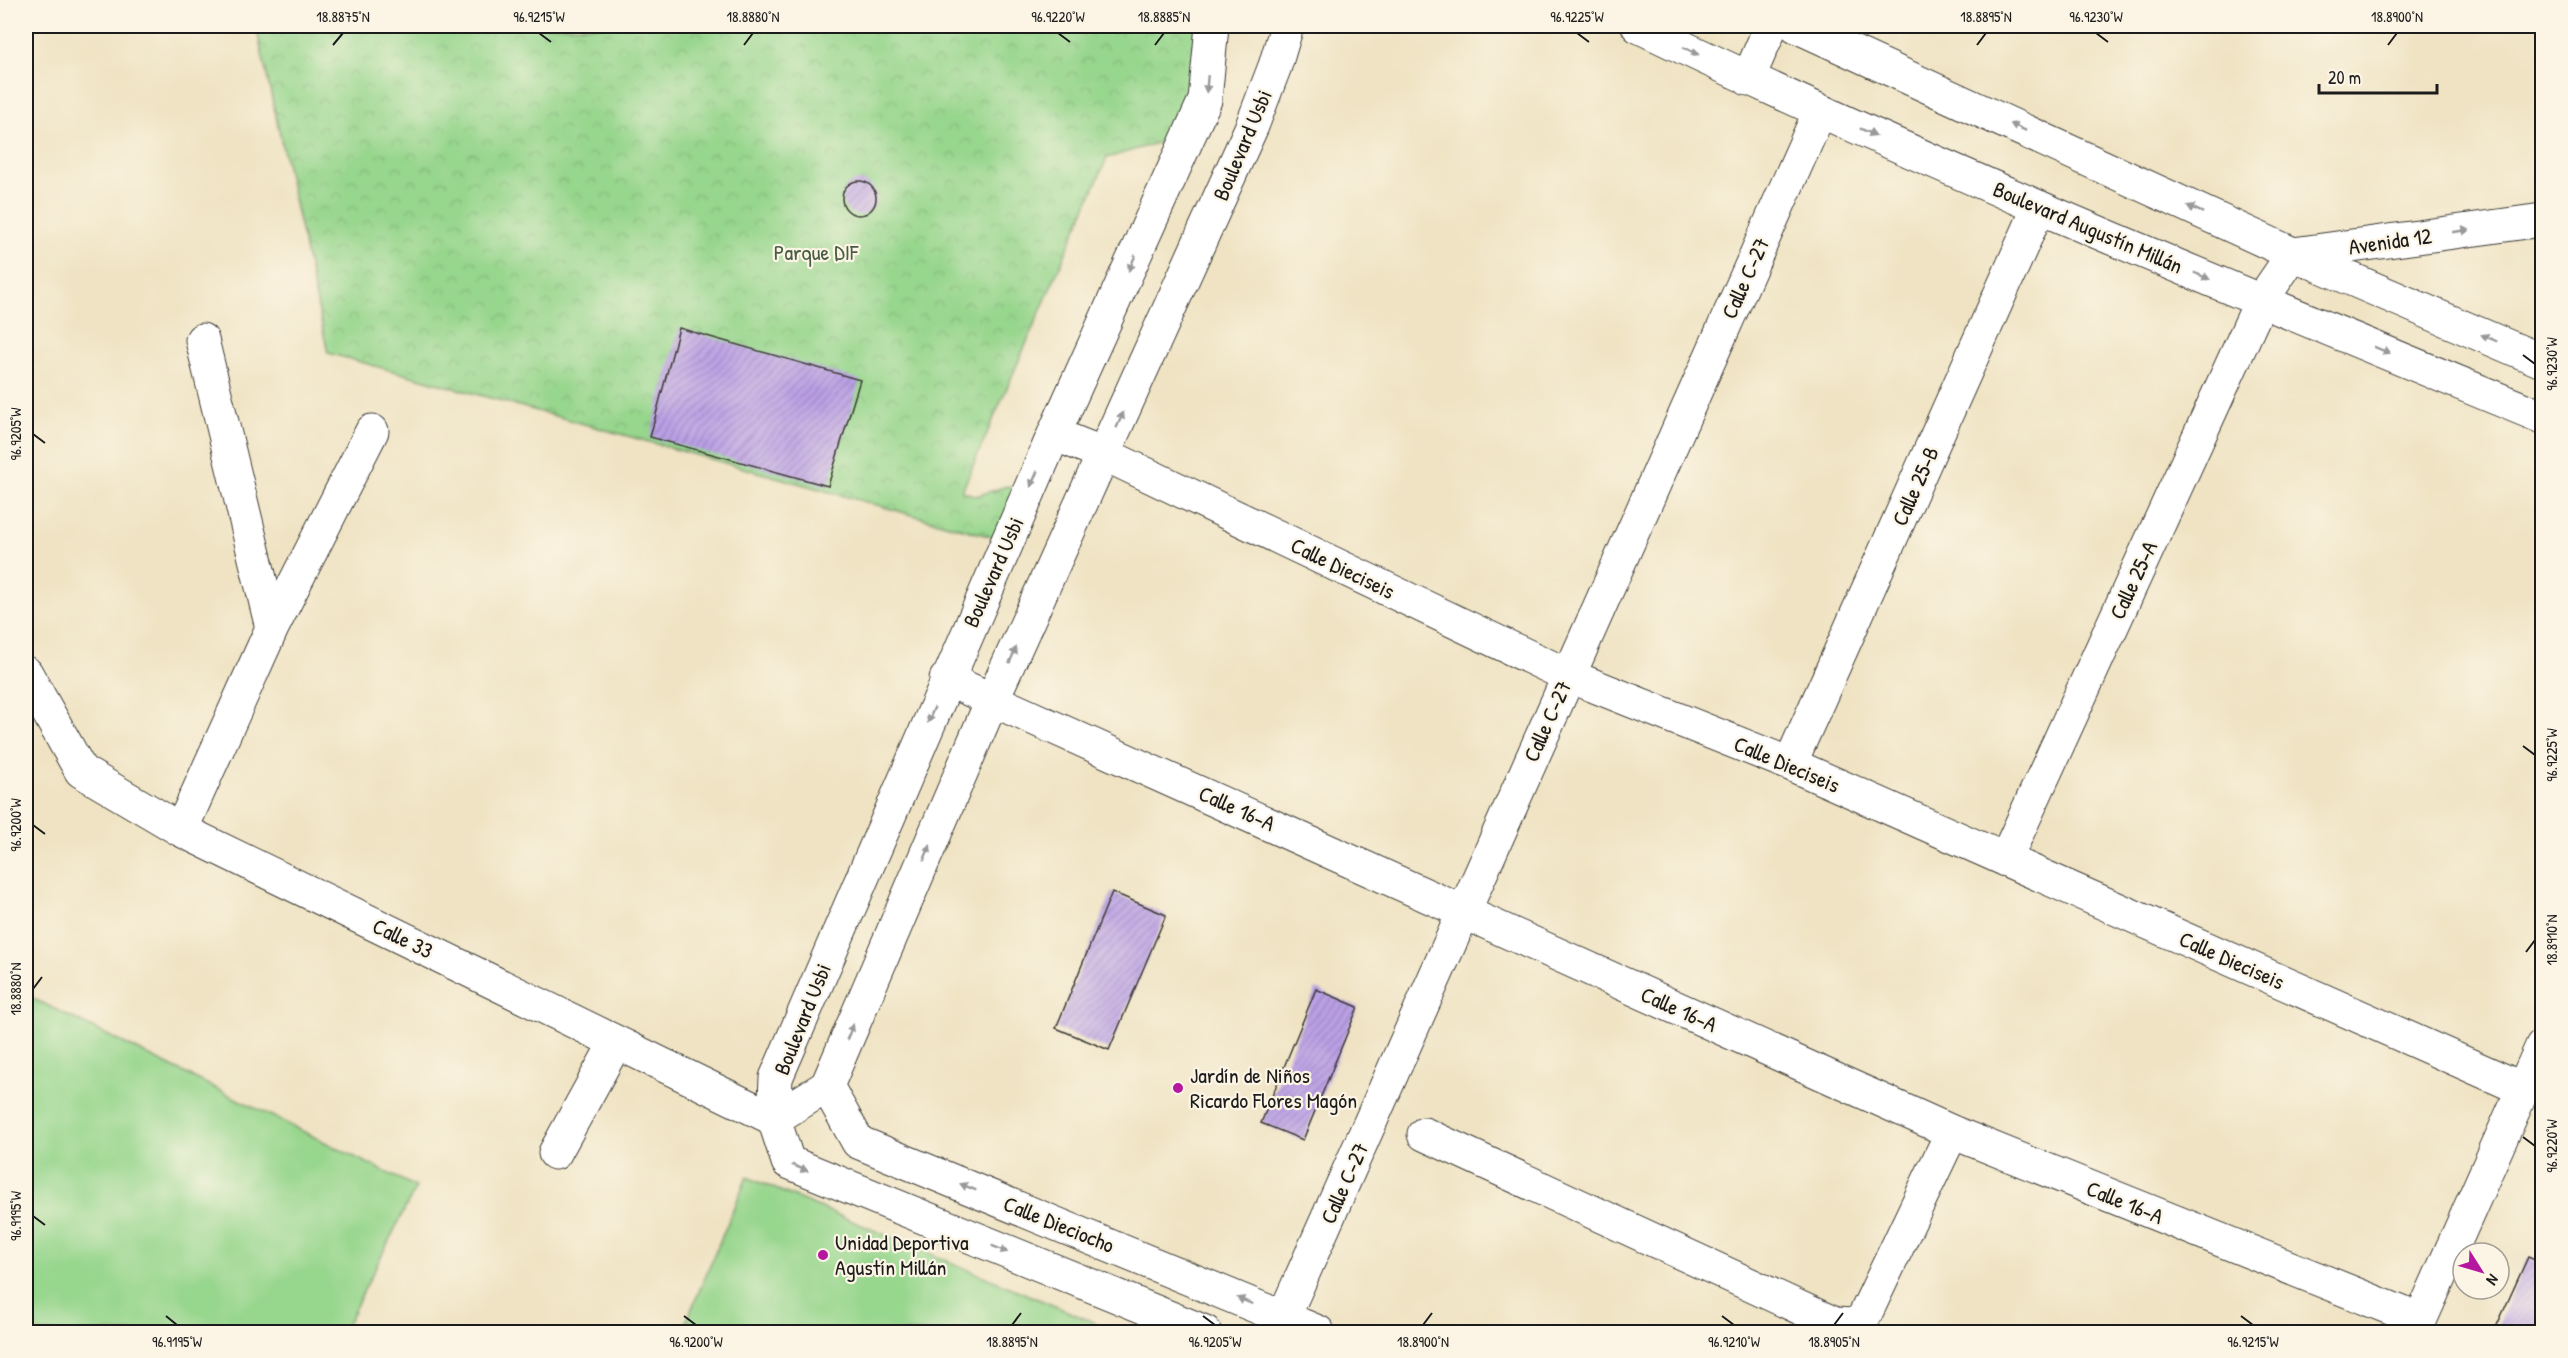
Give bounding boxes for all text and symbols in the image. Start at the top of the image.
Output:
text: 18.8875°N [316,6,370,27]
text: 96.9215°W [513,6,566,27]
text: 18.8880°N [727,6,779,27]
text: 96.9220°W [1031,6,1086,27]
text: 18.8885°N [1138,6,1190,27]
text: 96.9225°W [1550,6,1604,27]
text: 18.8895°N [1960,6,2012,27]
text: 96.9230°W [2069,6,2123,27]
text: 18.8900°N [2371,6,2423,27]
one-way arrow [1682,46,1699,56]
scale bar [2319,57,2438,95]
text: 20 m [2328,65,2361,90]
one-way arrow [1202,74,1212,93]
street label: Boulevard Usbi [1205,85,1279,205]
one-way arrow [2009,123,2026,132]
one-way arrow [1859,128,1877,138]
street label: Boulevard Augustín Millán [1989,174,2187,280]
one-way arrow [2187,204,2204,213]
street label: Avenida 12 [2346,220,2434,262]
one-way arrow [2452,226,2471,235]
street label: Calle C-27 [1714,233,1776,323]
park label: Parque DIF [774,237,859,267]
one-way arrow [1127,254,1136,271]
one-way arrow [2193,271,2211,281]
one-way arrow [2479,333,2497,343]
text: 96.9230°W [2541,337,2562,391]
one-way arrow [2373,345,2391,355]
text: 96.9205°W [5,407,26,461]
one-way arrow [1115,411,1124,428]
street label: Calle 25-B [1884,442,1946,530]
one-way arrow [1029,470,1039,488]
street label: Boulevard Usbi [955,512,1031,632]
street label: Calle Dieciseis [1286,530,1400,606]
street label: Calle 25-A [2102,536,2164,624]
one-way arrow [1009,646,1018,663]
street label: Calle C-27 [1516,676,1578,766]
one-way arrow [926,706,935,724]
street label: Calle Dieciseis [1729,728,1845,800]
text: 96.9225°W [2541,728,2562,782]
street label: Calle 16-A [1194,778,1280,838]
text: 96.9200°W [5,798,26,852]
one-way arrow [922,843,932,861]
street label: Calle 33 [368,911,438,966]
text: 18.8910°N [2541,915,2562,965]
street label: Calle Dieciseis [2175,923,2289,997]
street label: Boulevard Usbi [766,959,838,1079]
text: 18.8880°N [5,963,26,1015]
street label: Calle 16-A [1636,979,1722,1039]
one-way arrow [845,1022,855,1040]
place label: Jardín de Niños Ricardo Flores Magón [1190,1060,1357,1115]
marker: Jardín de Niños Ricardo Flores Magón [1171,1081,1185,1095]
text: 96.9220°W [2541,1118,2562,1173]
street label: Calle C-27 [1313,1138,1375,1228]
one-way arrow [792,1163,810,1173]
street label: Calle 16-A [2082,1173,2168,1231]
one-way arrow [959,1182,977,1191]
street label: Calle Dieciocho [999,1188,1119,1260]
text: 96.9195°W [5,1190,26,1241]
place label: Unidad Deportiva Agustín Millán [835,1227,969,1282]
north arrow [2451,1241,2511,1301]
one-way arrow [992,1244,1010,1254]
marker: Unidad Deportiva Agustín Millán [816,1248,830,1262]
text: N [2481,1270,2504,1290]
one-way arrow [1236,1296,1254,1306]
text: 96.9195°W [152,1331,203,1352]
text: 96.9200°W [669,1331,723,1352]
text: 18.8895°N [986,1331,1038,1352]
text: 96.9205°W [1188,1331,1242,1352]
text: 18.8900°N [1397,1331,1449,1352]
text: 96.9210°W [1708,1331,1761,1352]
text: 18.8905°N [1808,1331,1860,1352]
text: 96.9215°W [2227,1331,2280,1352]

